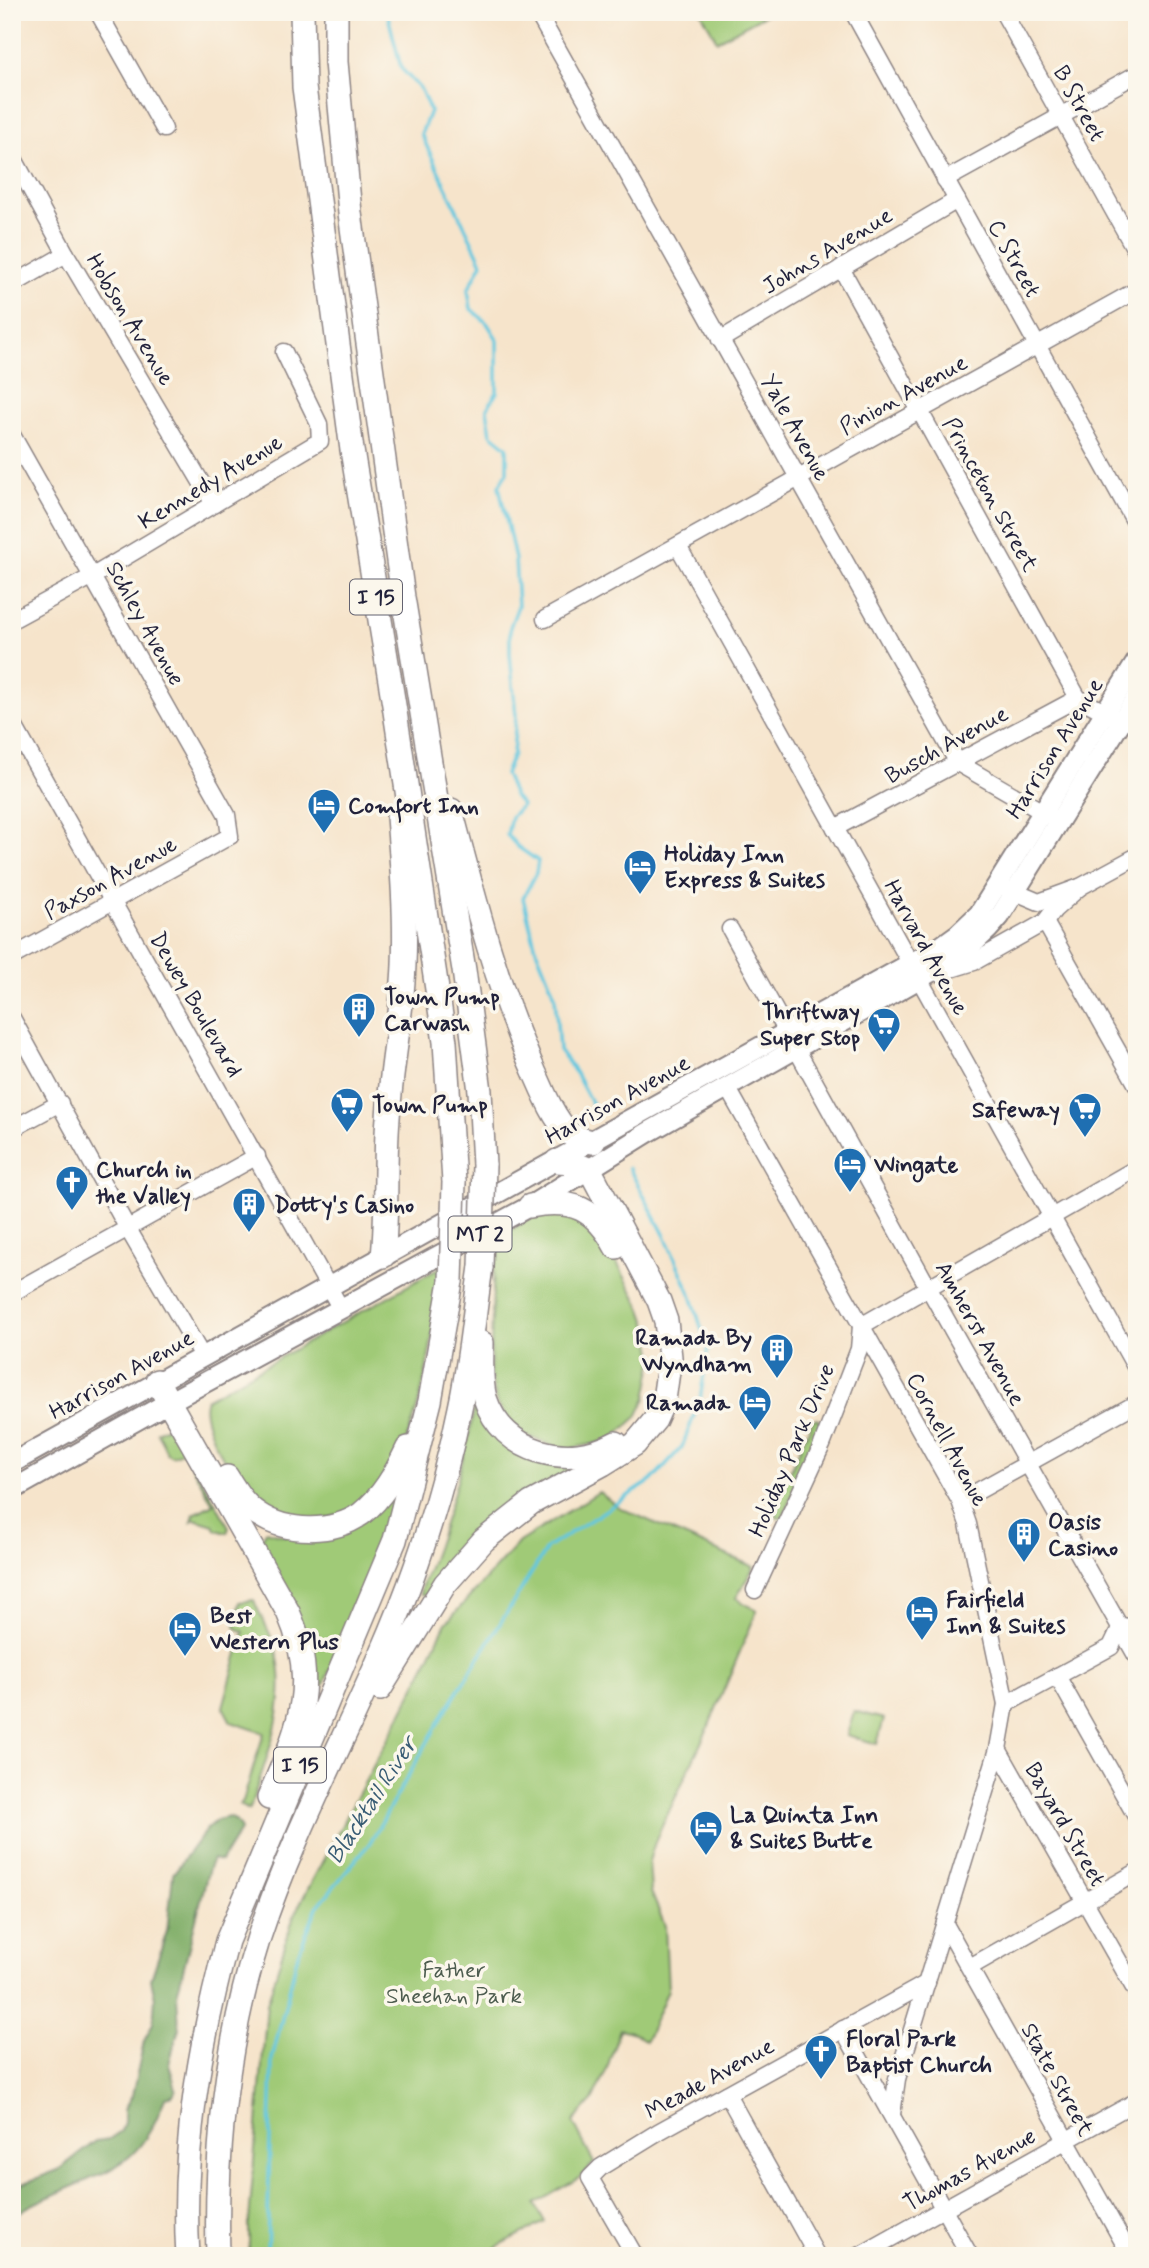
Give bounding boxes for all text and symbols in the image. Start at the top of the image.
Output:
street label: B Street [1045,61,1111,147]
street label: Johns Avenue [758,201,899,302]
street label: C Street [980,215,1047,303]
street label: Hobson Avenue [78,248,181,392]
street label: Pinion Avenue [835,348,973,443]
street label: Yale Avenue [753,369,836,487]
street label: Princeton Street [934,412,1044,578]
street label: Kennedy Avenue [133,428,289,538]
street label: Schley Avenue [98,557,191,691]
road number: I 15 [350,580,402,614]
street label: Harrison Avenue [1000,673,1111,825]
street label: Busch Avenue [880,700,1014,792]
hotel icon: Comfort Inn [305,786,343,835]
place label: Comfort Inn [348,792,479,823]
street label: Paxson Avenue [39,830,183,928]
place label: Holiday Inn Express & Suites [664,840,825,896]
hotel icon: Holiday Inn Express & Suites [621,847,659,896]
street label: Harvard Avenue [876,875,975,1021]
street label: Dewey Boulevard [142,927,249,1083]
place label: Town Pump Carwash [384,983,499,1039]
building icon: Town Pump Carwash [340,990,378,1039]
place label: Thriftway Super Stop [760,998,860,1054]
supermarket icon: Thriftway Super Stop [865,1005,903,1054]
street label: Harrison Avenue [540,1049,696,1153]
supermarket icon: Town Pump [328,1085,366,1134]
supermarket icon: Safeway [1066,1090,1104,1139]
place label: Town Pump [372,1091,487,1121]
place label: Safeway [972,1096,1060,1126]
hotel icon: Wingate [831,1145,869,1194]
place label: Wingate [873,1151,959,1183]
place label: Church in the Valley [95,1156,192,1212]
church icon: Church in the Valley [53,1163,91,1212]
building icon: Dotty's Casino [230,1185,268,1234]
place label: Dotty's Casino [274,1191,414,1221]
road number: MT 2 [448,1216,512,1252]
street label: Amherst Avenue [927,1256,1031,1411]
street label: Harrison Avenue [44,1324,200,1428]
place label: Ramada By Wyndham [635,1324,752,1380]
building icon: Ramada By Wyndham [758,1331,796,1380]
street label: Holiday Park Drive [743,1360,843,1542]
street label: Cornell Avenue [898,1368,994,1512]
hotel icon: Ramada [736,1383,774,1432]
place label: Ramada [646,1389,731,1419]
place label: Oasis Casino [1048,1508,1118,1564]
building icon: Oasis Casino [1005,1515,1043,1564]
place label: Fairfield Inn & Suites [946,1586,1065,1642]
hotel icon: Fairfield Inn & Suites [903,1593,941,1642]
place label: Best Western Plus [209,1602,339,1658]
hotel icon: Best Western Plus [166,1609,204,1658]
water label: Blacktail River [320,1728,427,1870]
road number: I 15 [274,1748,326,1782]
street label: Bayard Street [1017,1758,1112,1892]
place label: La Quinta Inn & Suites Butte [730,1801,879,1857]
hotel icon: La Quinta Inn & Suites Butte [687,1808,725,1857]
park label: Father Sheehan Park [386,1956,522,2012]
street label: State Street [1013,2018,1100,2142]
place label: Floral Park Baptist Church [846,2025,992,2081]
street label: Meade Avenue [640,2032,780,2128]
church icon: Floral Park Baptist Church [802,2032,840,2081]
street label: Thomas Avenue [898,2122,1042,2220]

